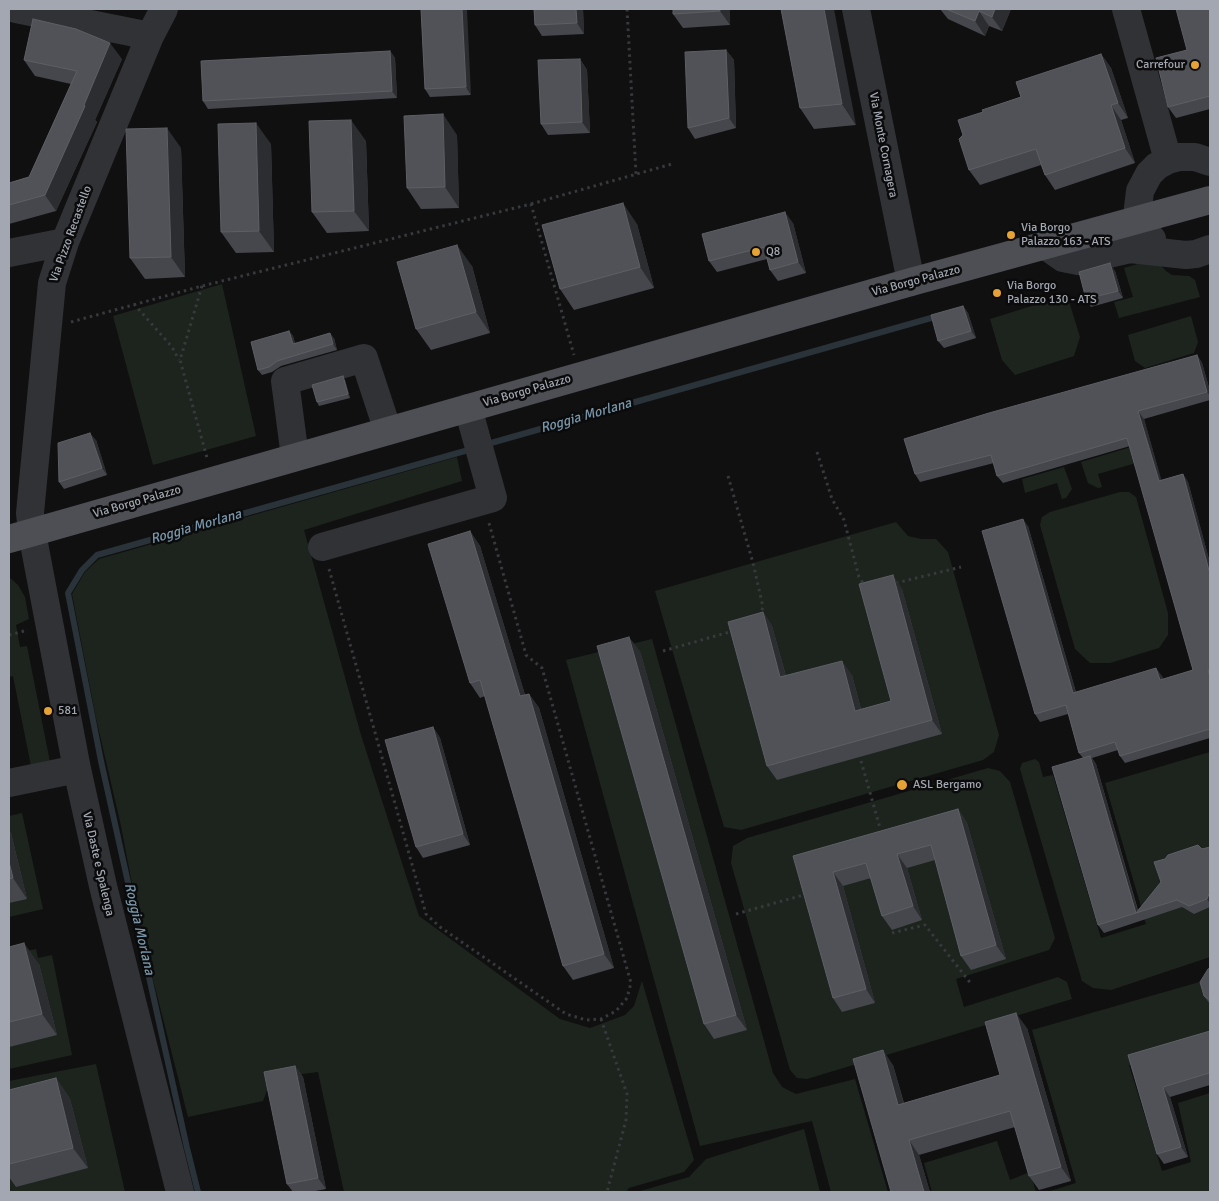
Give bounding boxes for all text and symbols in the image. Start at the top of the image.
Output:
place label: Carrefour [1136,58,1185,72]
marker: Carrefour [1189,59,1201,71]
street label: Via Monte Cornagera [866,91,900,199]
street label: Via Pizzo Recastello [47,184,95,284]
place label: Via Borgo Palazzo 163 - ATS [1021,221,1111,249]
marker: Via Borgo Palazzo 163 - ATS [1005,229,1017,241]
place label: Q8 [766,245,780,259]
marker: Q8 [750,246,762,258]
street label: Via Borgo Palazzo [870,262,962,300]
place label: Via Borgo Palazzo 130 - ATS [1007,279,1097,307]
marker: Via Borgo Palazzo 130 - ATS [991,287,1003,299]
street label: Via Borgo Palazzo [481,372,573,410]
water label: Roggia Morlana [539,395,633,437]
street label: Via Borgo Palazzo [91,483,183,521]
water label: Roggia Morlana [149,506,243,548]
place label: 581 [58,704,77,718]
marker: 581 [42,705,54,717]
marker: ASL Bergamo [895,778,909,792]
place label: ASL Bergamo [913,778,982,792]
street label: Via Daste e Spalenga [79,810,117,918]
water label: Roggia Morlana [120,881,158,977]

